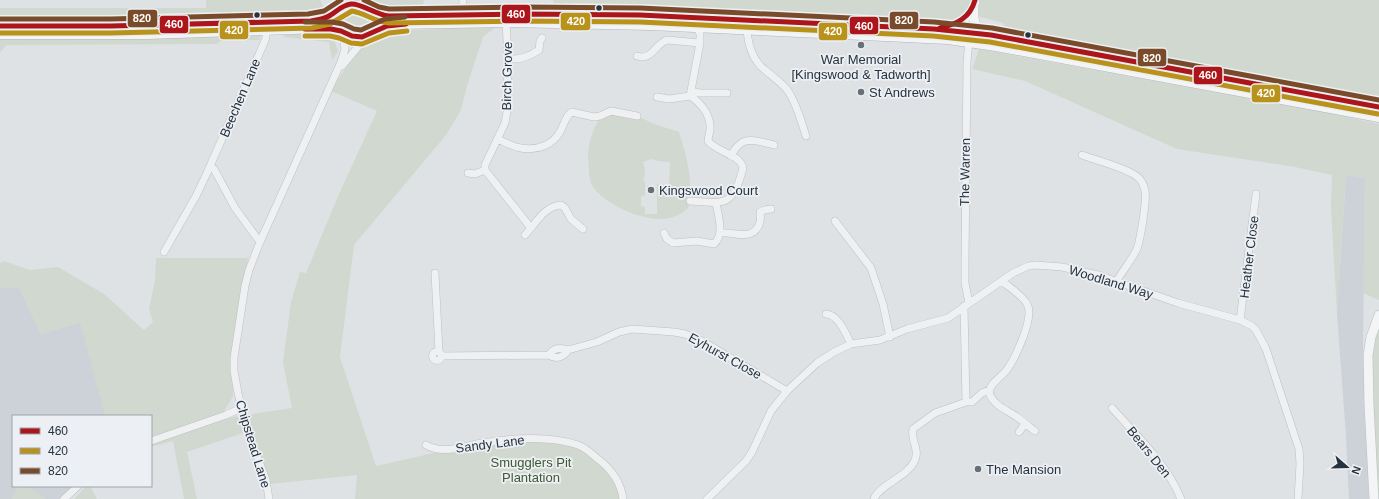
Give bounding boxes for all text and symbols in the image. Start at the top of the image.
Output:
unlabelled marker [594,3,604,13]
line badge: 460 [501,4,531,24]
text: 460 [507,8,525,20]
line badge: 820 [127,9,158,28]
unlabelled marker [252,10,262,20]
line badge: 820 [889,11,919,30]
text: 820 [133,12,151,24]
line badge: 420 [560,12,591,31]
text: 820 [895,14,913,26]
line badge: 460 [159,15,189,34]
text: 420 [567,15,585,27]
line badge: 460 [849,16,879,35]
text: 460 [165,18,183,30]
line badge: 420 [219,20,249,40]
text: 460 [855,20,873,32]
line badge: 420 [818,22,848,41]
text: 420 [225,24,243,36]
text: 420 [824,25,842,37]
unlabelled marker [1023,30,1033,40]
marker: War Memorial [Kingswood & Tadworth] [856,40,866,50]
street label: Birch Grove [499,42,515,110]
line badge: 820 [1137,48,1167,67]
place label: War Memorial [Kingswood & Tadworth] [791,52,931,82]
text: 820 [1143,52,1161,64]
street label: Beechen Lane [217,56,263,140]
line badge: 460 [1193,66,1223,85]
text: 460 [1199,69,1217,81]
line badge: 420 [1251,84,1281,103]
place label: St Andrews [869,85,935,100]
marker: St Andrews [856,87,866,97]
text: 420 [1257,87,1275,99]
street label: The Warren [957,138,973,206]
place label: Kingswood Court [659,183,758,198]
marker: Kingswood Court [646,185,656,195]
street label: Heather Close [1236,215,1262,299]
street label: Woodland Way [1067,262,1155,302]
street label: Eyhurst Close [686,330,764,382]
street label: Chipstead Lane [233,398,273,490]
legend [12,415,152,487]
street label: Bears Den [1124,423,1174,481]
text: 460 [48,424,68,438]
street label: Sandy Lane [455,432,525,456]
text: 420 [48,444,68,458]
north arrow [1327,447,1367,487]
park label: Smugglers Pit Plantation [491,455,572,485]
place label: The Mansion [986,462,1061,477]
text: 820 [48,464,68,478]
marker: The Mansion [973,464,983,474]
text: N [1349,465,1363,476]

